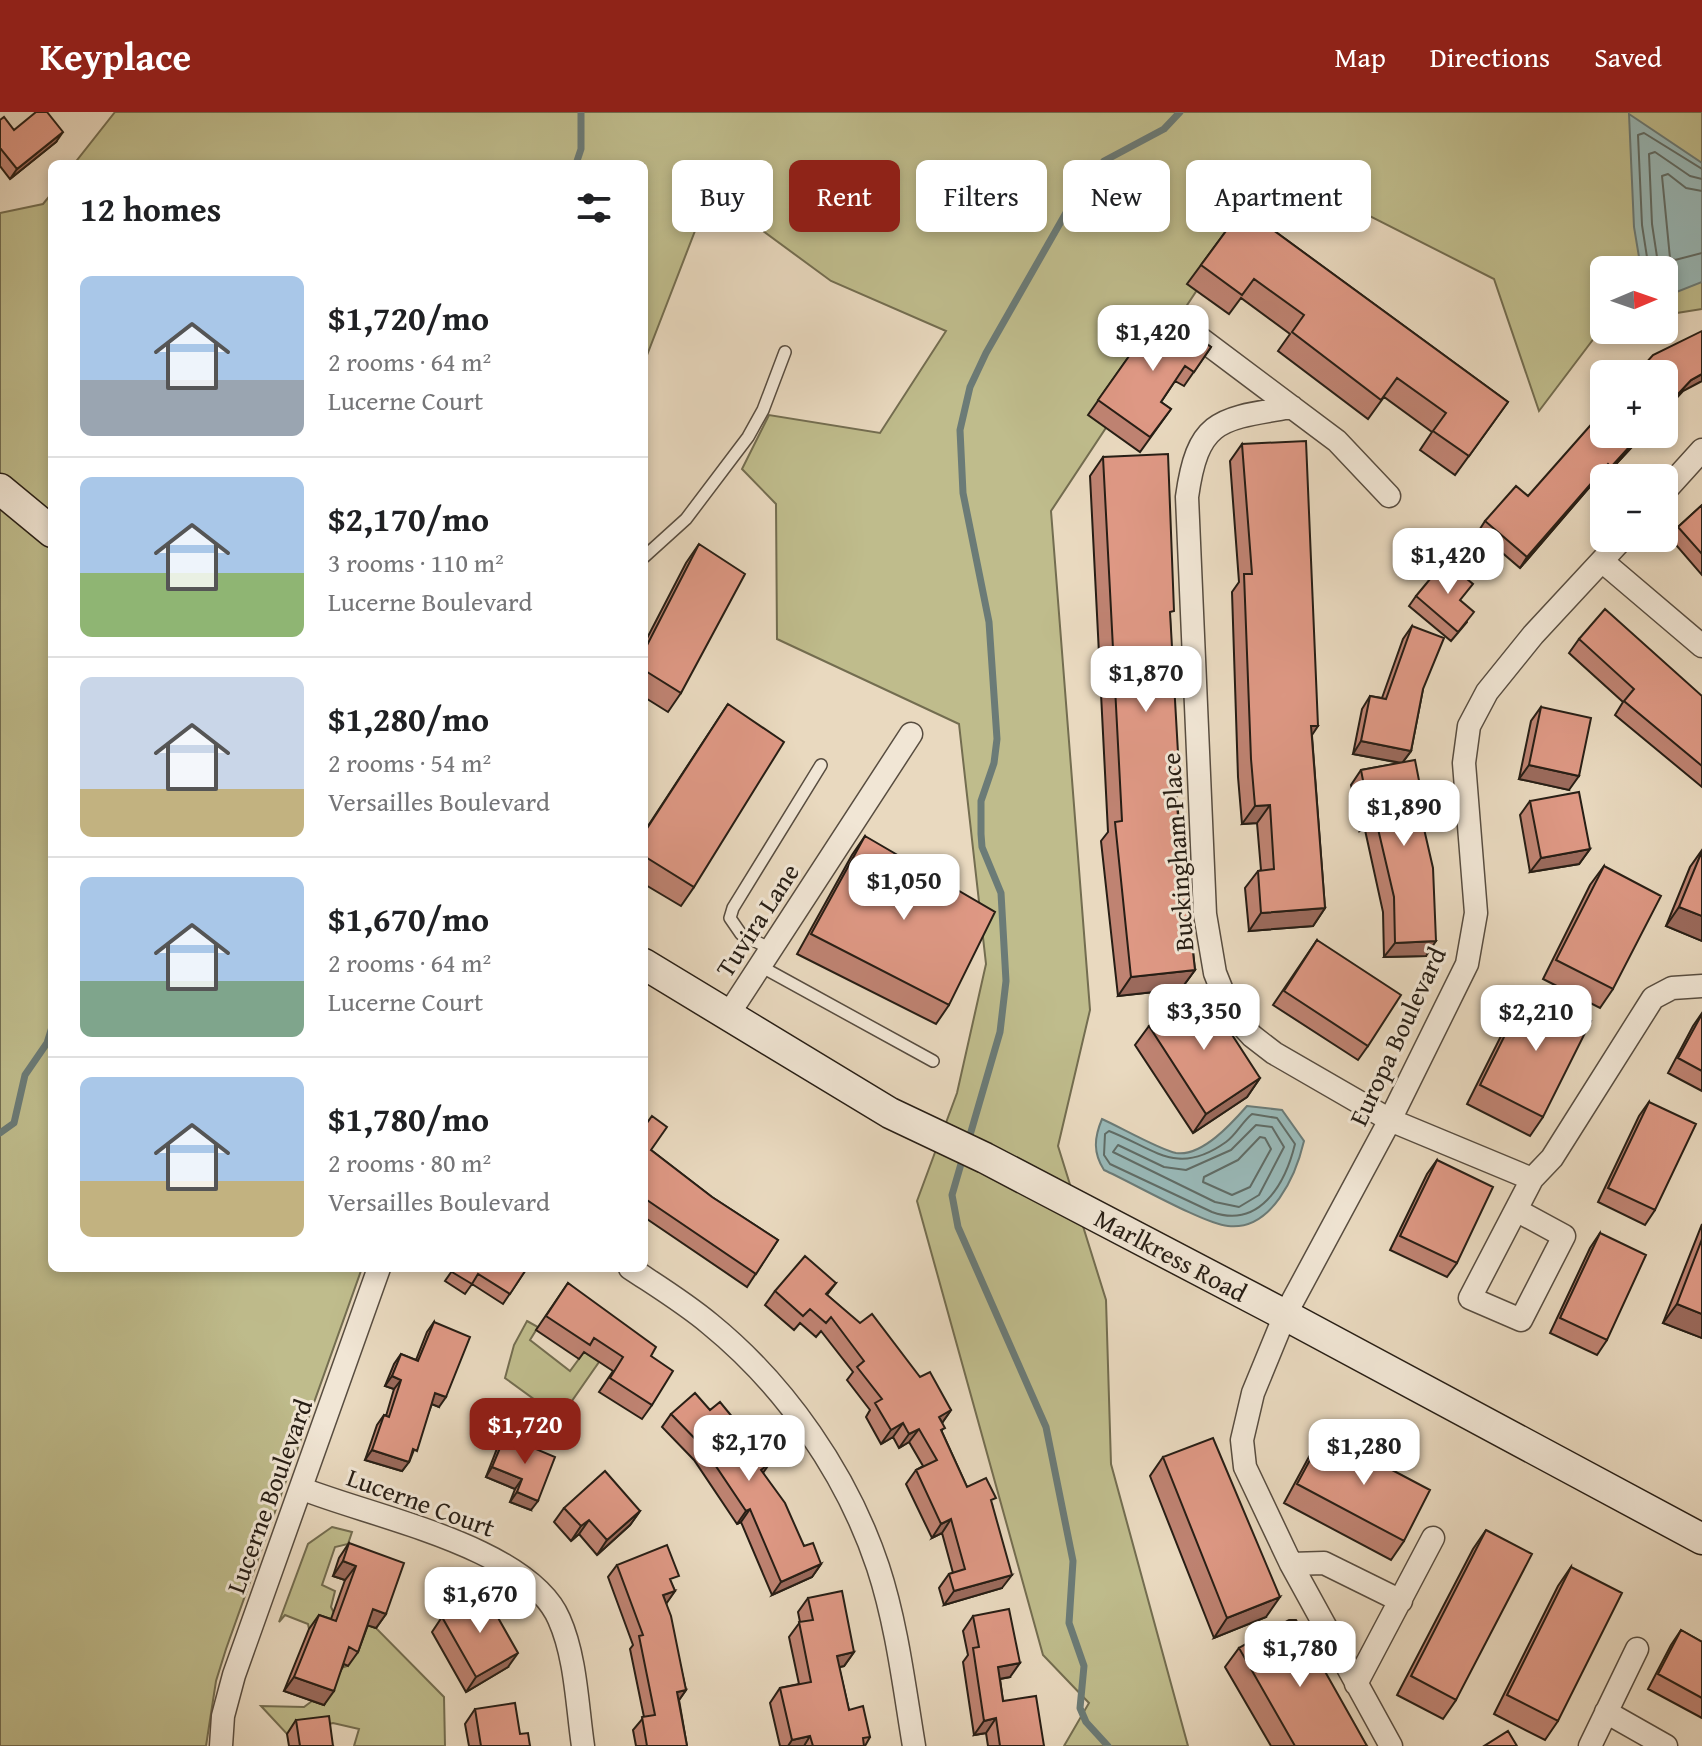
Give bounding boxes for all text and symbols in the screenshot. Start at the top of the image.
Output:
text: Keyplace [40,28,191,84]
text: Map [1334,36,1386,77]
text: Directions [1430,36,1550,77]
text: Saved [1594,36,1662,77]
chip: Buy [672,160,773,232]
chip: Rent [789,160,900,232]
chip: Filters [916,160,1047,232]
chip: New [1063,160,1170,232]
chip: Apartment [1186,160,1371,232]
text: 12 homes [80,184,221,233]
icon: filters [572,186,616,230]
north arrow [1590,256,1678,344]
map controls [1590,256,1678,552]
text: $1,720/mo [328,293,489,342]
pin: $1,420 [1088,305,1218,373]
icon: home [144,308,240,404]
text: $1,420 [1116,311,1190,350]
text: 2 rooms · 64 m² [328,342,491,381]
button: + [1590,360,1678,448]
text: Lucerne Court [328,381,483,420]
button: − [1590,464,1678,552]
text: $2,170/mo [328,494,489,543]
icon: home [144,509,240,605]
pin: $1,420 [1383,528,1513,596]
text: $1,420 [1411,534,1485,573]
text: 3 rooms · 110 m² [328,543,504,582]
text: Lucerne Boulevard [328,582,532,621]
pin: $1,870 [1081,646,1211,714]
text: $1,870 [1109,652,1183,691]
text: $1,280/mo [328,694,489,743]
icon: home [144,709,240,805]
text: 2 rooms · 54 m² [328,743,491,782]
street label: Buckingham Place [1151,751,1203,953]
pin: $1,890 [1339,780,1469,848]
text: Versailles Boulevard [328,782,550,821]
text: $1,890 [1367,786,1441,825]
pin: $1,050 [839,854,969,922]
street label: Tuvira Lane [705,855,809,985]
text: $1,050 [867,860,941,899]
text: $1,670/mo [328,894,489,943]
icon: home [144,909,240,1005]
street label: Europa Boulevard [1338,940,1456,1132]
text: 2 rooms · 64 m² [328,943,491,982]
text: Lucerne Court [328,982,483,1021]
pin: $3,350 [1139,984,1269,1052]
pin: $2,210 [1471,985,1601,1053]
text: $3,350 [1167,990,1241,1029]
text: $2,210 [1499,991,1573,1030]
text: $1,780/mo [328,1094,489,1143]
icon: home [144,1109,240,1205]
text: 2 rooms · 80 m² [328,1143,491,1182]
text: Versailles Boulevard [328,1182,550,1221]
street label: Marlkress Road [1088,1198,1254,1312]
street label: Lucerne Boulevard [216,1393,322,1599]
pin: $1,720 [460,1398,590,1466]
text: $1,720 [488,1404,562,1443]
pin: $2,170 [684,1415,814,1483]
pin: $1,280 [1299,1419,1429,1487]
text: $2,170 [712,1421,786,1460]
text: $1,280 [1327,1425,1401,1464]
street label: Lucerne Court [341,1457,501,1547]
pin: $1,670 [415,1567,545,1635]
text: $1,670 [443,1573,517,1612]
pin: $1,780 [1235,1621,1365,1689]
text: $1,780 [1263,1627,1337,1666]

